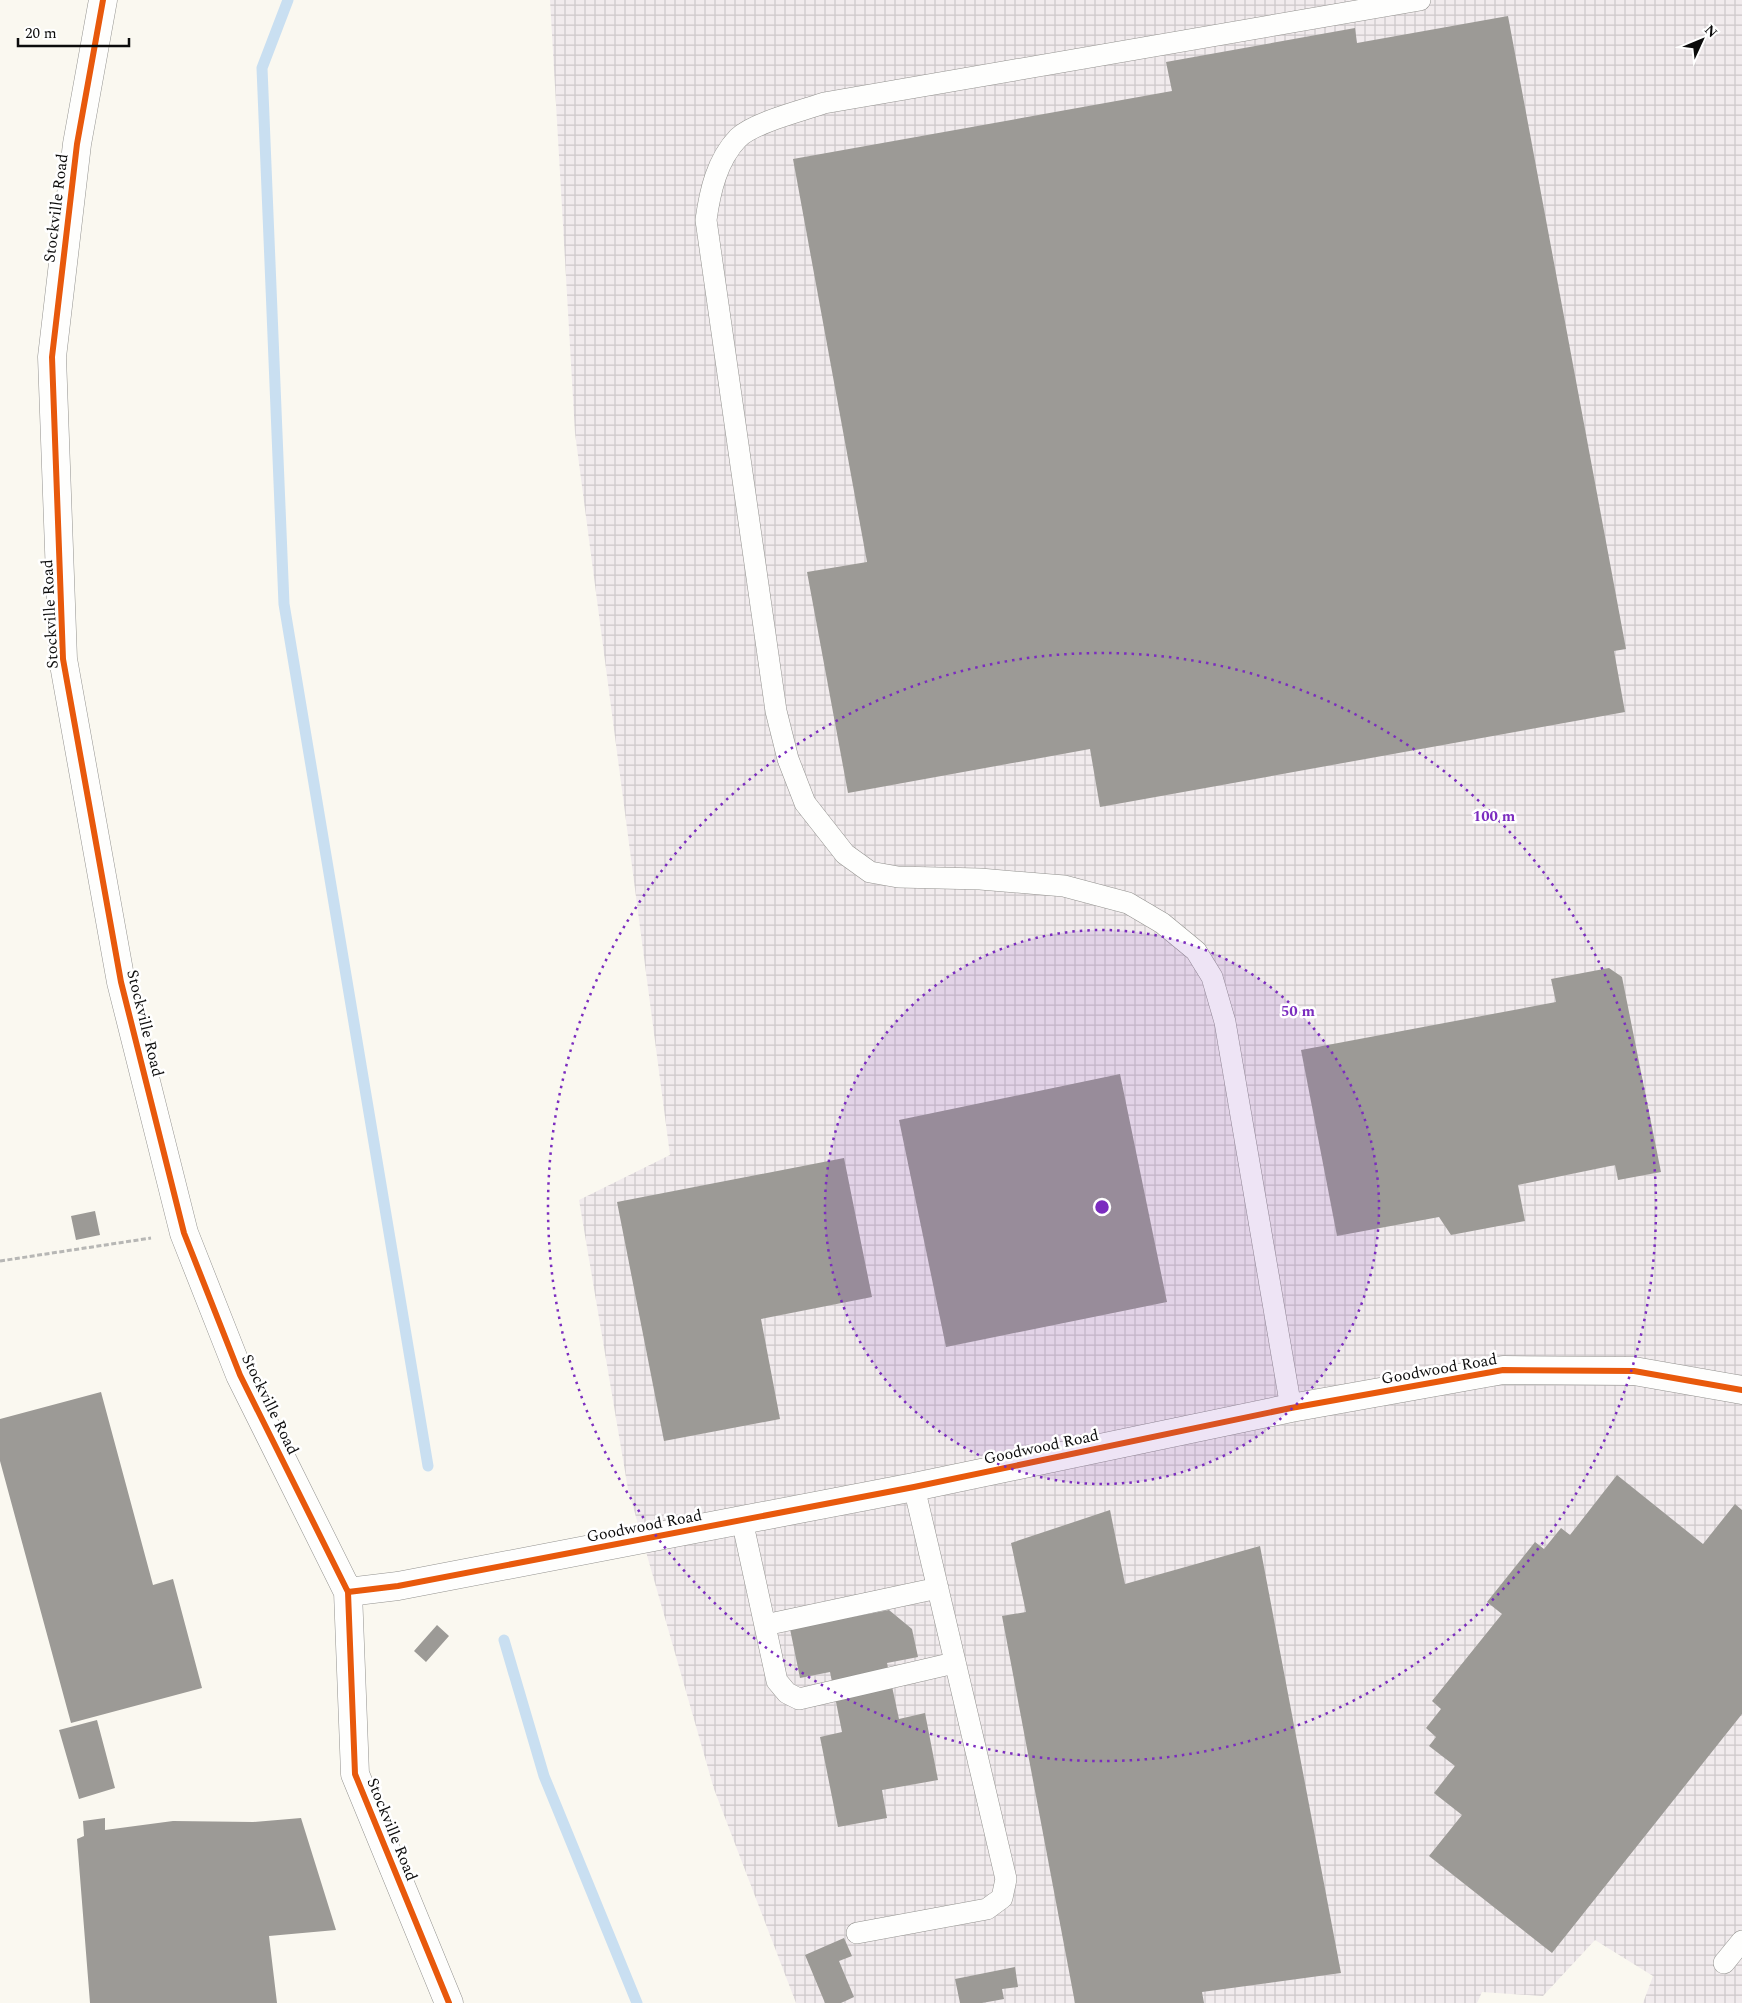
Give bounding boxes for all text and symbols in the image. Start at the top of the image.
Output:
scale bar [18,15,129,47]
north arrow [1677,15,1727,65]
text: N [1699,20,1723,43]
text: 20 m [25,22,57,45]
street label: Stockville Road [37,152,75,264]
street label: Stockville Road [35,559,65,669]
text: 100 m [1473,805,1516,828]
street label: Stockville Road [120,967,170,1079]
text: 50 m [1281,1000,1316,1023]
centre of rings [1093,1198,1111,1216]
street label: Goodwood Road [1379,1347,1499,1391]
street label: Stockville Road [235,1350,305,1459]
street label: Goodwood Road [981,1423,1101,1471]
street label: Goodwood Road [584,1503,704,1549]
street label: Stockville Road [360,1774,424,1885]

